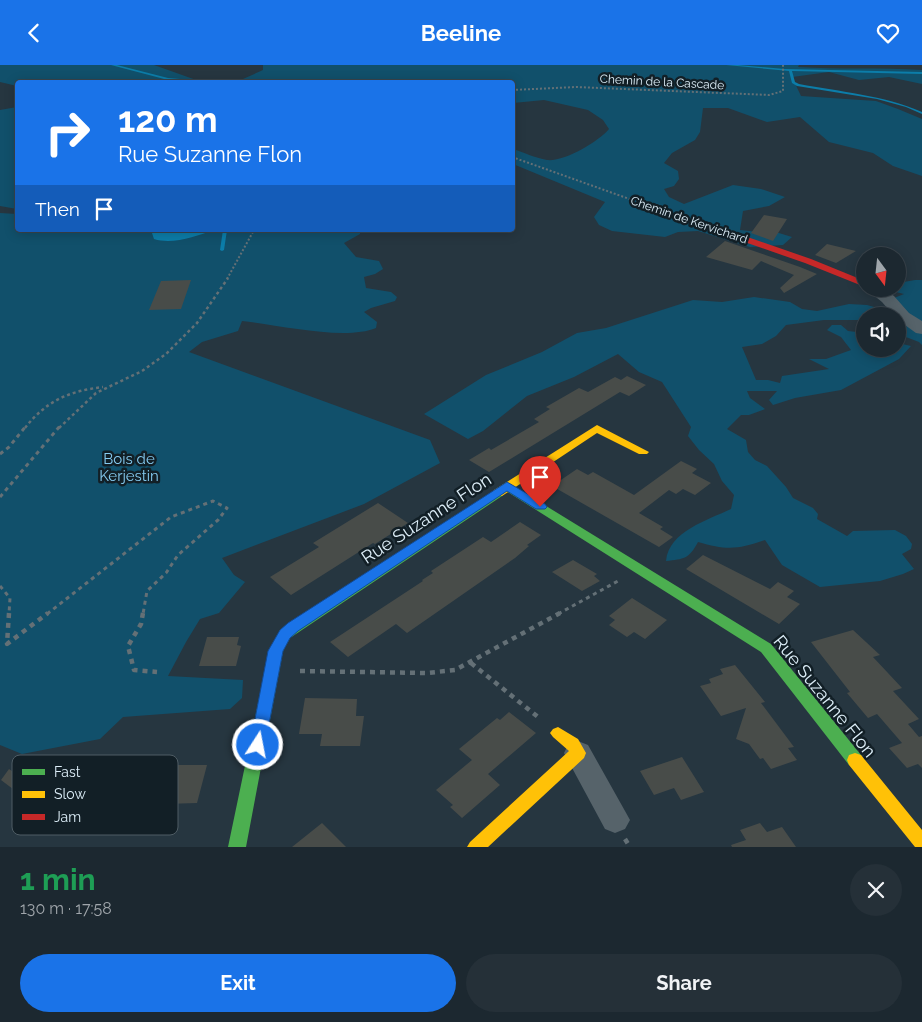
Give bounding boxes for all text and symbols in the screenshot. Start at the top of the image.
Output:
icon: back [20,19,48,47]
icon: heart [874,19,902,47]
text: Beeline [421,20,501,46]
street label: Chemin de la Cascade [599,72,725,92]
text: 120 m [118,99,218,140]
icon: right [35,100,100,165]
text: Rue Suzanne Flon [118,141,302,167]
street label: Chemin de Kervichard [629,193,749,247]
icon: arrive [90,195,118,223]
text: Then [35,198,80,220]
north arrow [856,247,906,297]
map controls [856,247,906,357]
button: sound [856,307,906,357]
park label: Bois de Kerjestin [99,450,159,485]
pin [519,456,561,507]
icon: arrive [526,463,554,491]
street label: Rue Suzanne Flon [357,468,495,568]
street label: Rue Suzanne Flon [769,631,881,761]
position arrow [231,718,283,770]
legend [12,755,178,835]
text: Fast [54,764,81,780]
text: Slow [54,786,86,802]
text: Jam [54,809,81,825]
text: 1 min [20,862,96,897]
button: close [850,864,902,916]
text: 130 m · 17:58 [20,899,112,918]
button: Exit [20,954,456,1012]
button: Share [466,954,902,1012]

